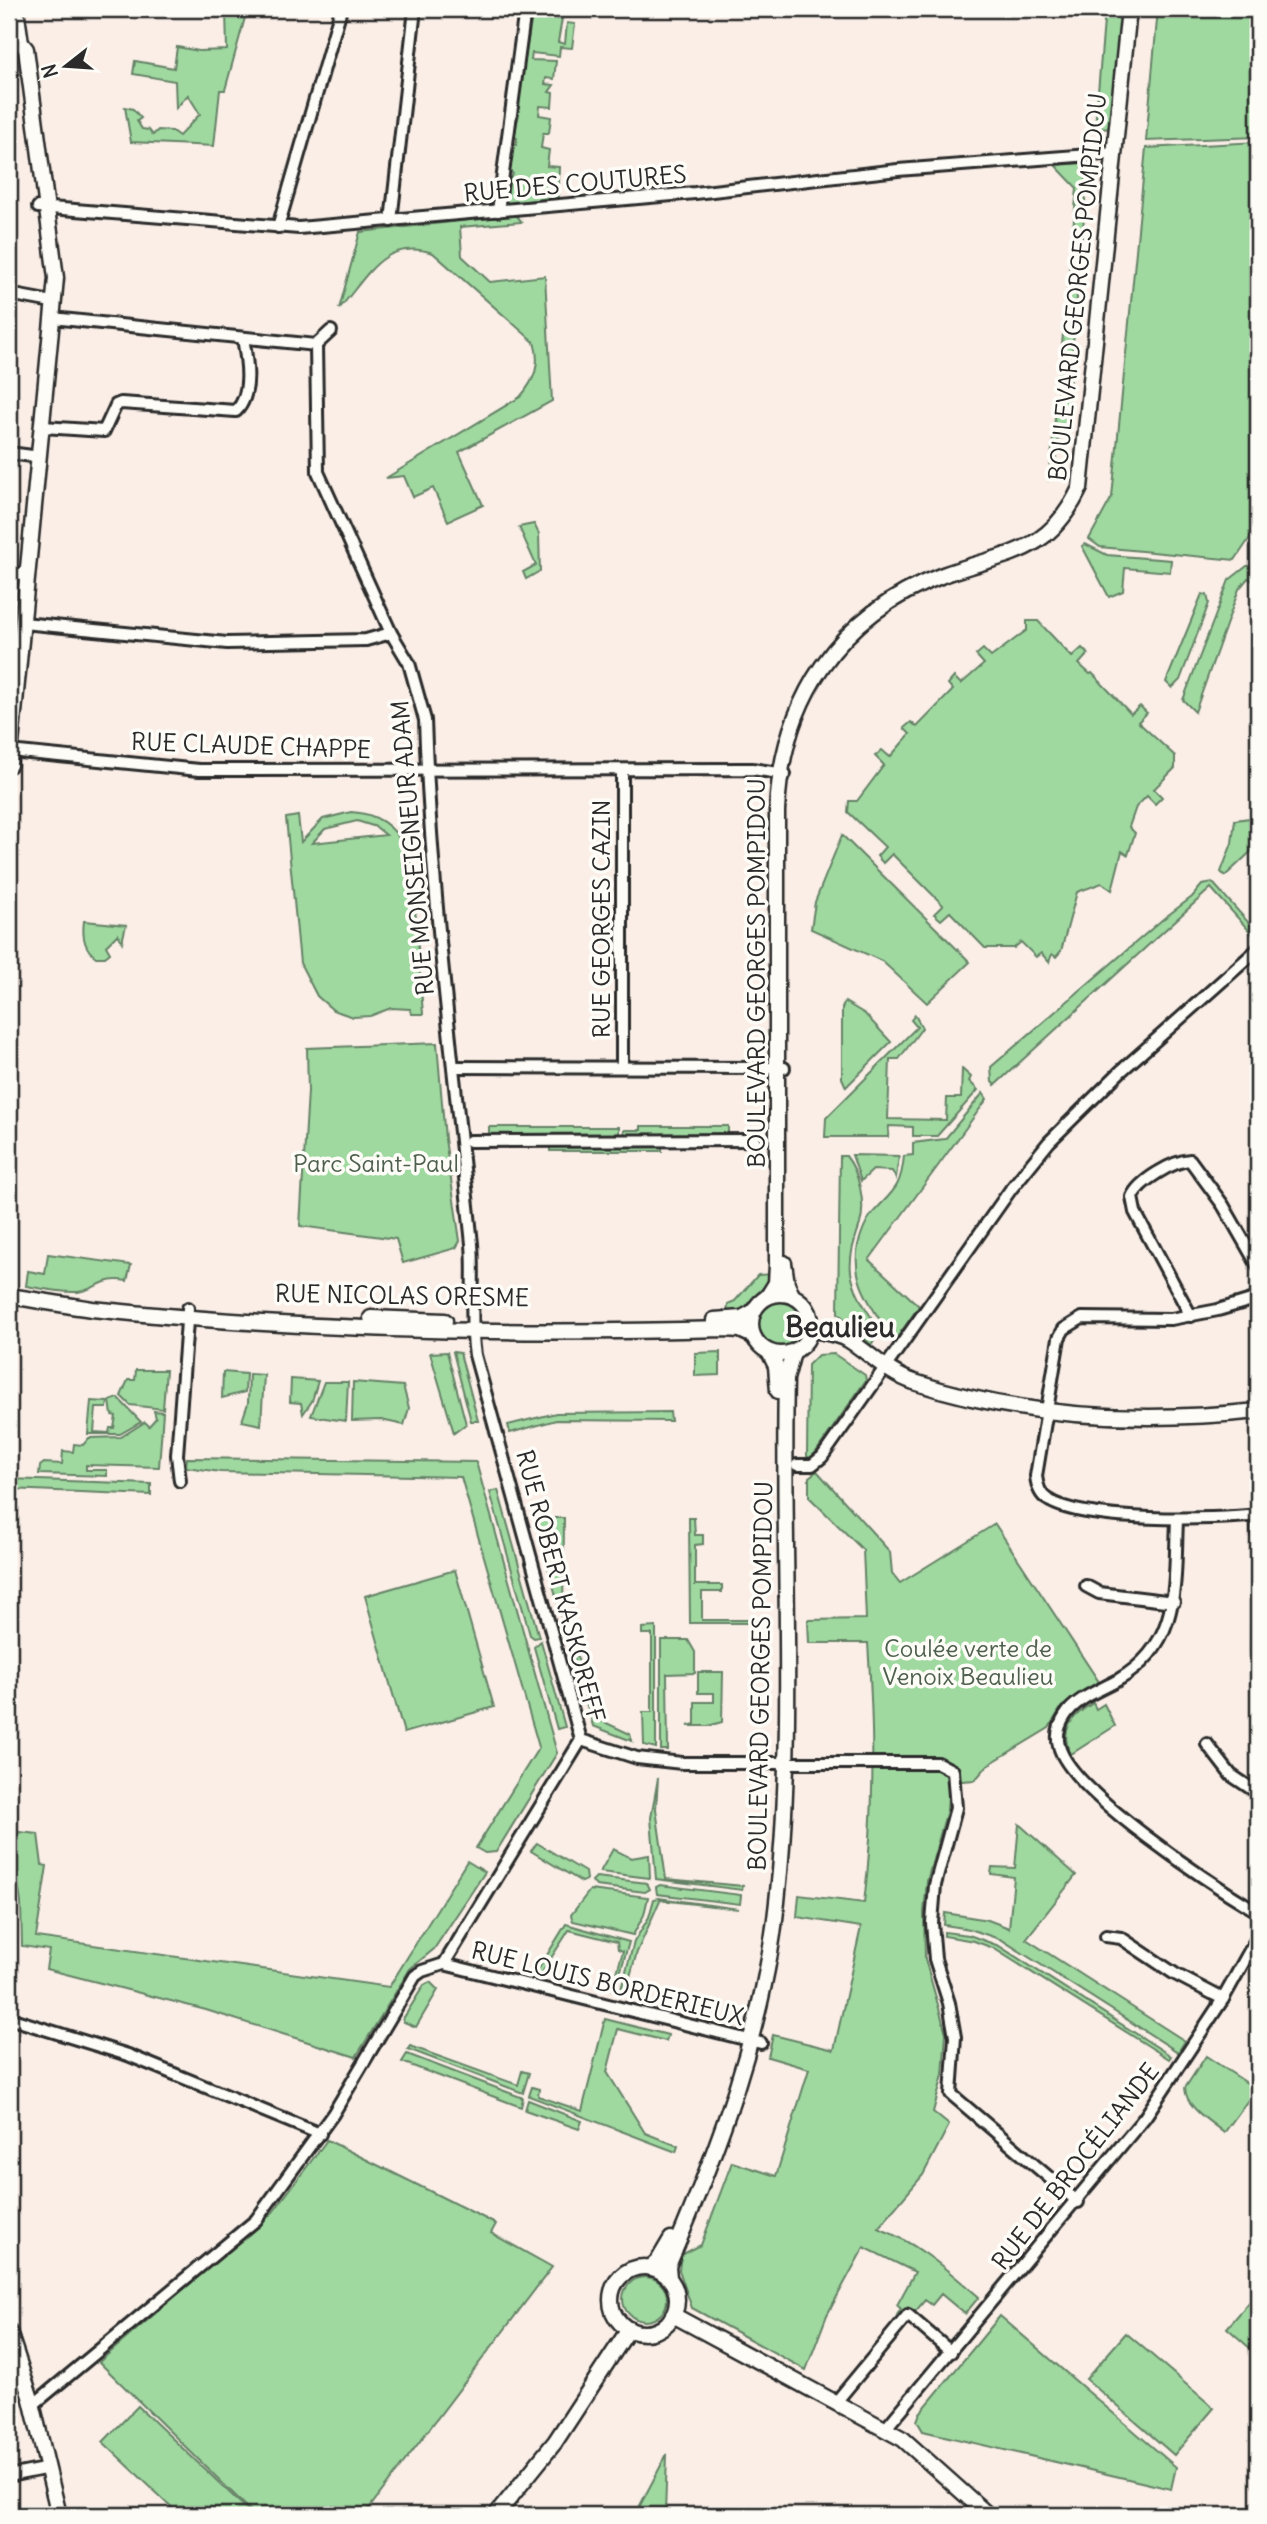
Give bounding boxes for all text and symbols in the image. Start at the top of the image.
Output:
north arrow [32,32,102,102]
text: N [36,61,63,81]
street label: BOULEVARD GEORGES POMPIDOU [1042,92,1112,482]
street label: RUE DES COUTURES [462,158,688,208]
street label: RUE MONSEIGNEUR ADAM [384,699,440,997]
street label: RUE CLAUDE CHAPPE [130,726,372,764]
street label: BOULEVARD GEORGES POMPIDOU [741,778,771,1168]
street label: RUE GEORGES CAZIN [586,800,616,1038]
park label: Parc Saint-Paul [293,1148,459,1178]
street label: RUE NICOLAS ORESME [275,1278,529,1312]
district label: Beaulieu [785,1309,895,1345]
street label: RUE ROBERT KASKOREFF [510,1446,612,1726]
street label: BOULEVARD GEORGES POMPIDOU [742,1481,778,1871]
park label: Coulée verte de Venoix Beaulieu [882,1633,1054,1691]
street label: RUE LOUIS BORDERIEUX [469,1935,747,2031]
street label: RUE DE BROCÉLIANDE [985,2057,1165,2275]

